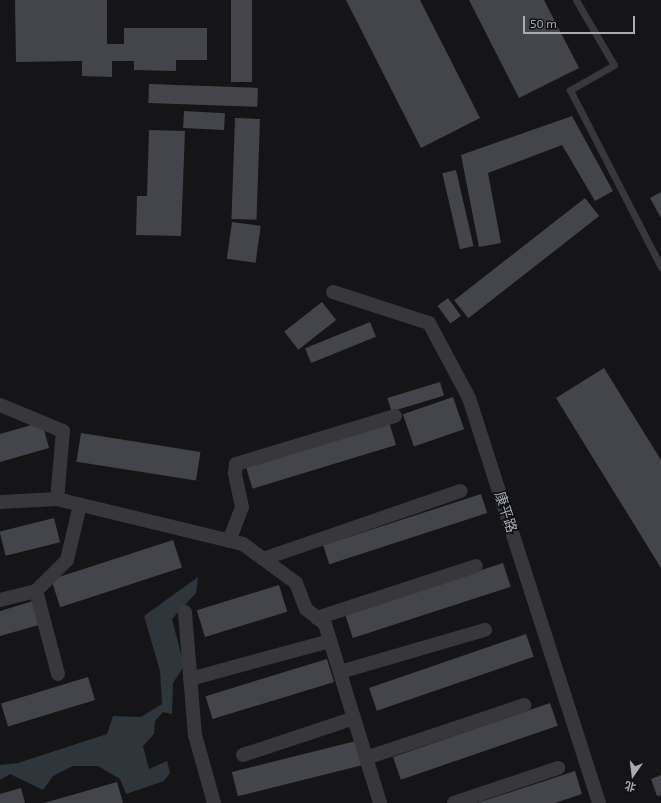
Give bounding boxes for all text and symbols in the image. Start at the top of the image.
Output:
scale bar [525,8,637,34]
text: 50 m [530,16,557,30]
street label: 康平路 [492,489,520,535]
north arrow [613,755,653,795]
text: 北 [623,779,637,795]

